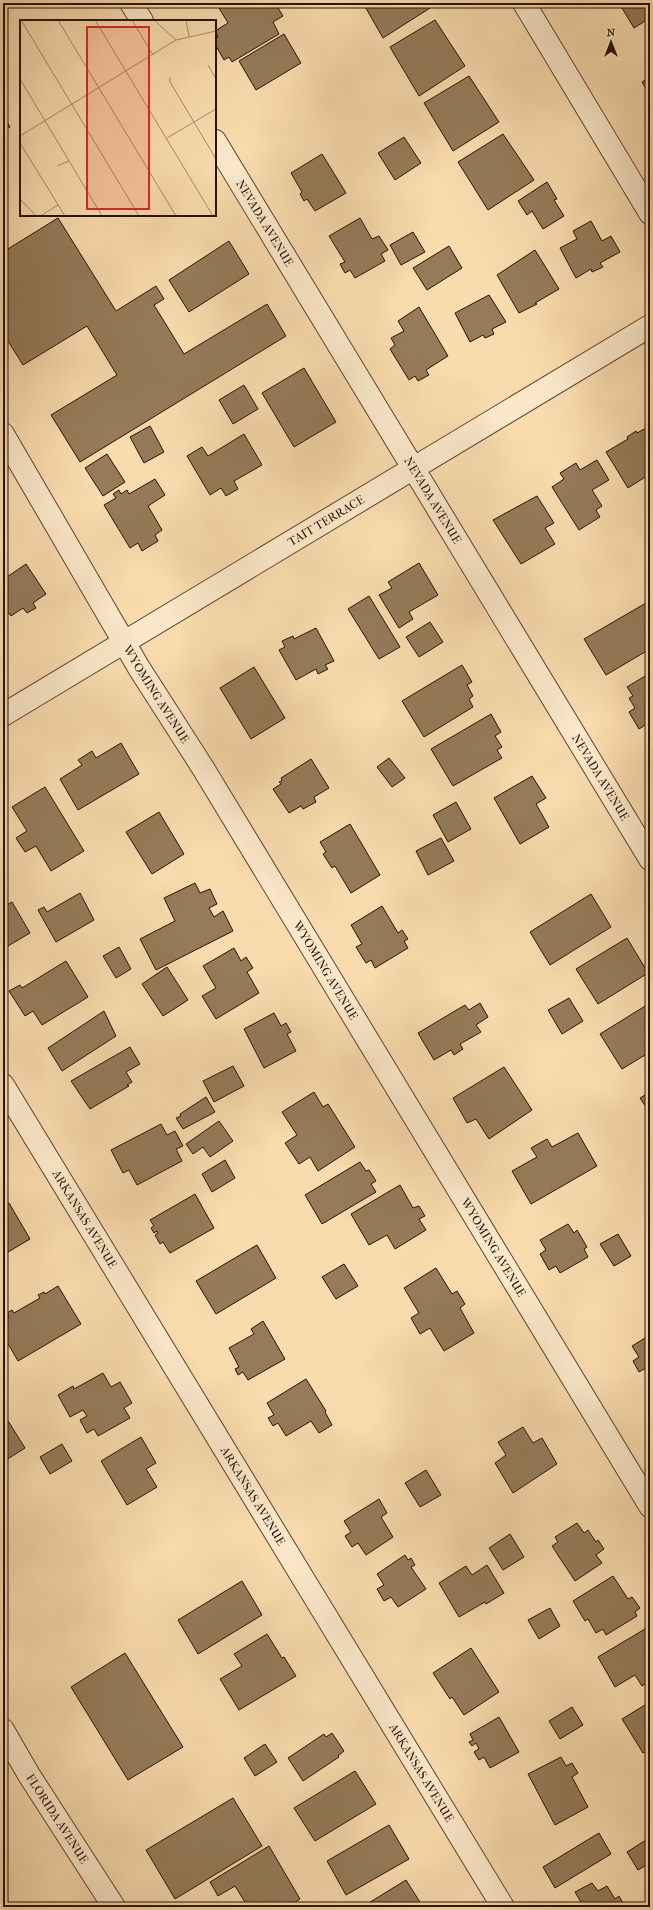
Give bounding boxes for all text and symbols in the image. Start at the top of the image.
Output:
inset map [20,20,216,216]
north arrow [591,22,631,62]
text: N [607,26,616,39]
street label: NEVADA AVENUE [233,177,296,269]
street label: NEVADA AVENUE [401,454,464,546]
street label: TAIT TERRACE [285,492,367,549]
street label: WYOMING AVENUE [120,642,192,746]
street label: NEVADA AVENUE [569,732,632,823]
street label: WYOMING AVENUE [290,918,361,1022]
street label: ARKANSAS AVENUE [49,1166,120,1271]
street label: WYOMING AVENUE [458,1195,529,1299]
street label: ARKANSAS AVENUE [217,1443,288,1548]
street label: ARKANSAS AVENUE [386,1720,457,1825]
street label: FLORIDA AVENUE [23,1771,91,1866]

